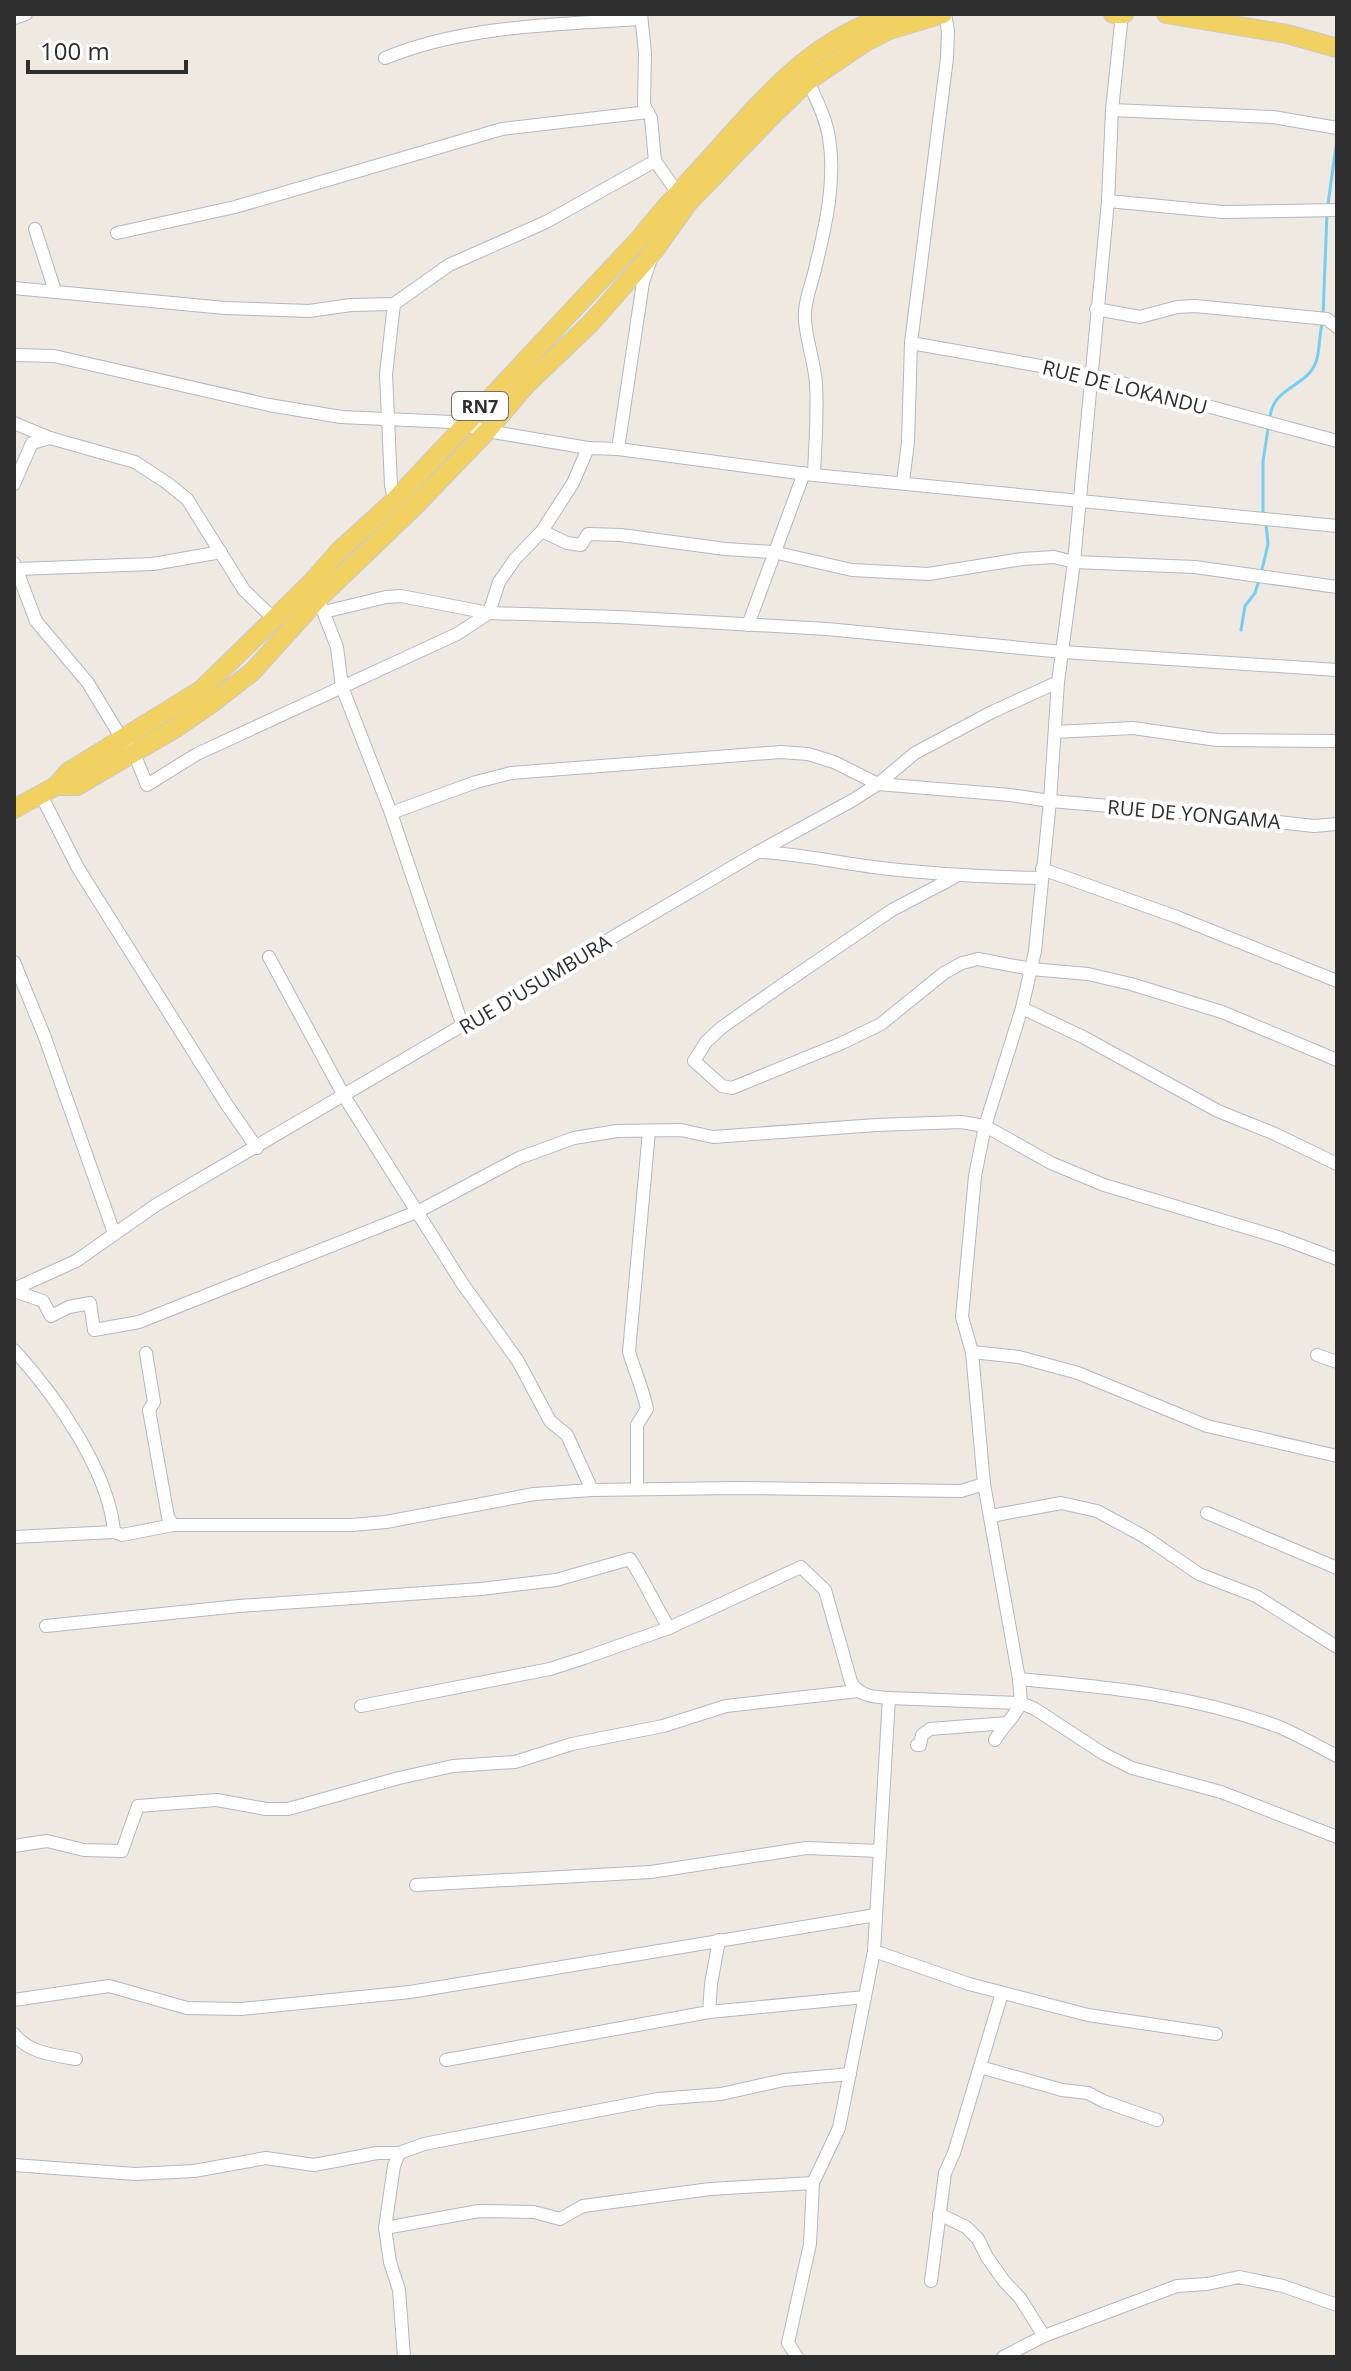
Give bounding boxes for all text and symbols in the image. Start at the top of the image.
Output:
scale bar [28,24,186,74]
text: 100 m [40,34,110,67]
street label: RUE DE LOKANDU [1040,353,1210,421]
road number: RN7 [452,392,508,420]
street label: RUE DE YONGAMA [1106,793,1282,835]
street label: RUE D'USUMBURA [454,928,616,1040]

